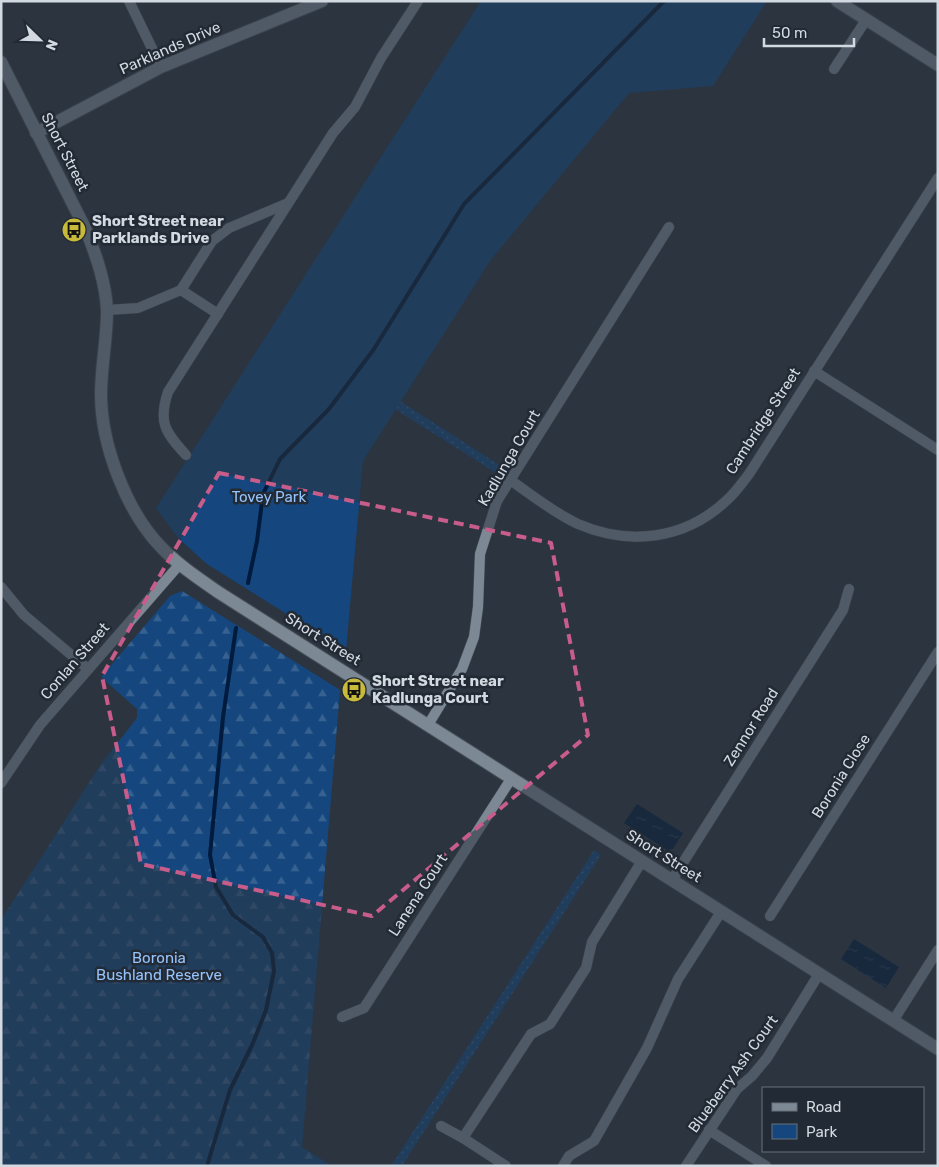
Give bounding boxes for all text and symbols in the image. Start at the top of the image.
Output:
north arrow [15,15,65,65]
scale bar [764,15,854,47]
street label: Parklands Drive [117,18,223,78]
text: 50 m [772,24,807,42]
text: N [42,37,61,53]
street label: Short Street [38,110,93,194]
place label: Short Street near Parklands Drive [92,212,224,247]
bus stop icon: Short Street near Parklands Drive [61,217,87,243]
street label: Cambridge Street [722,364,804,478]
street label: Kadlunga Court [474,407,544,509]
park label: Tovey Park [232,488,306,506]
street label: Short Street [282,609,364,669]
street label: Conlan Street [37,619,113,703]
place label: Short Street near Kadlunga Court [372,672,504,707]
bus stop icon: Short Street near Kadlunga Court [341,677,367,703]
street label: Zennor Road [720,685,782,769]
street label: Boronia Close [808,731,874,821]
street label: Short Street [623,826,705,886]
street label: Lanena Court [385,850,451,940]
park label: Boronia Bushland Reserve [96,949,222,984]
street label: Blueberry Ash Court [684,1012,782,1136]
legend [762,1087,924,1152]
text: Road [806,1098,842,1116]
text: Park [806,1123,837,1141]

